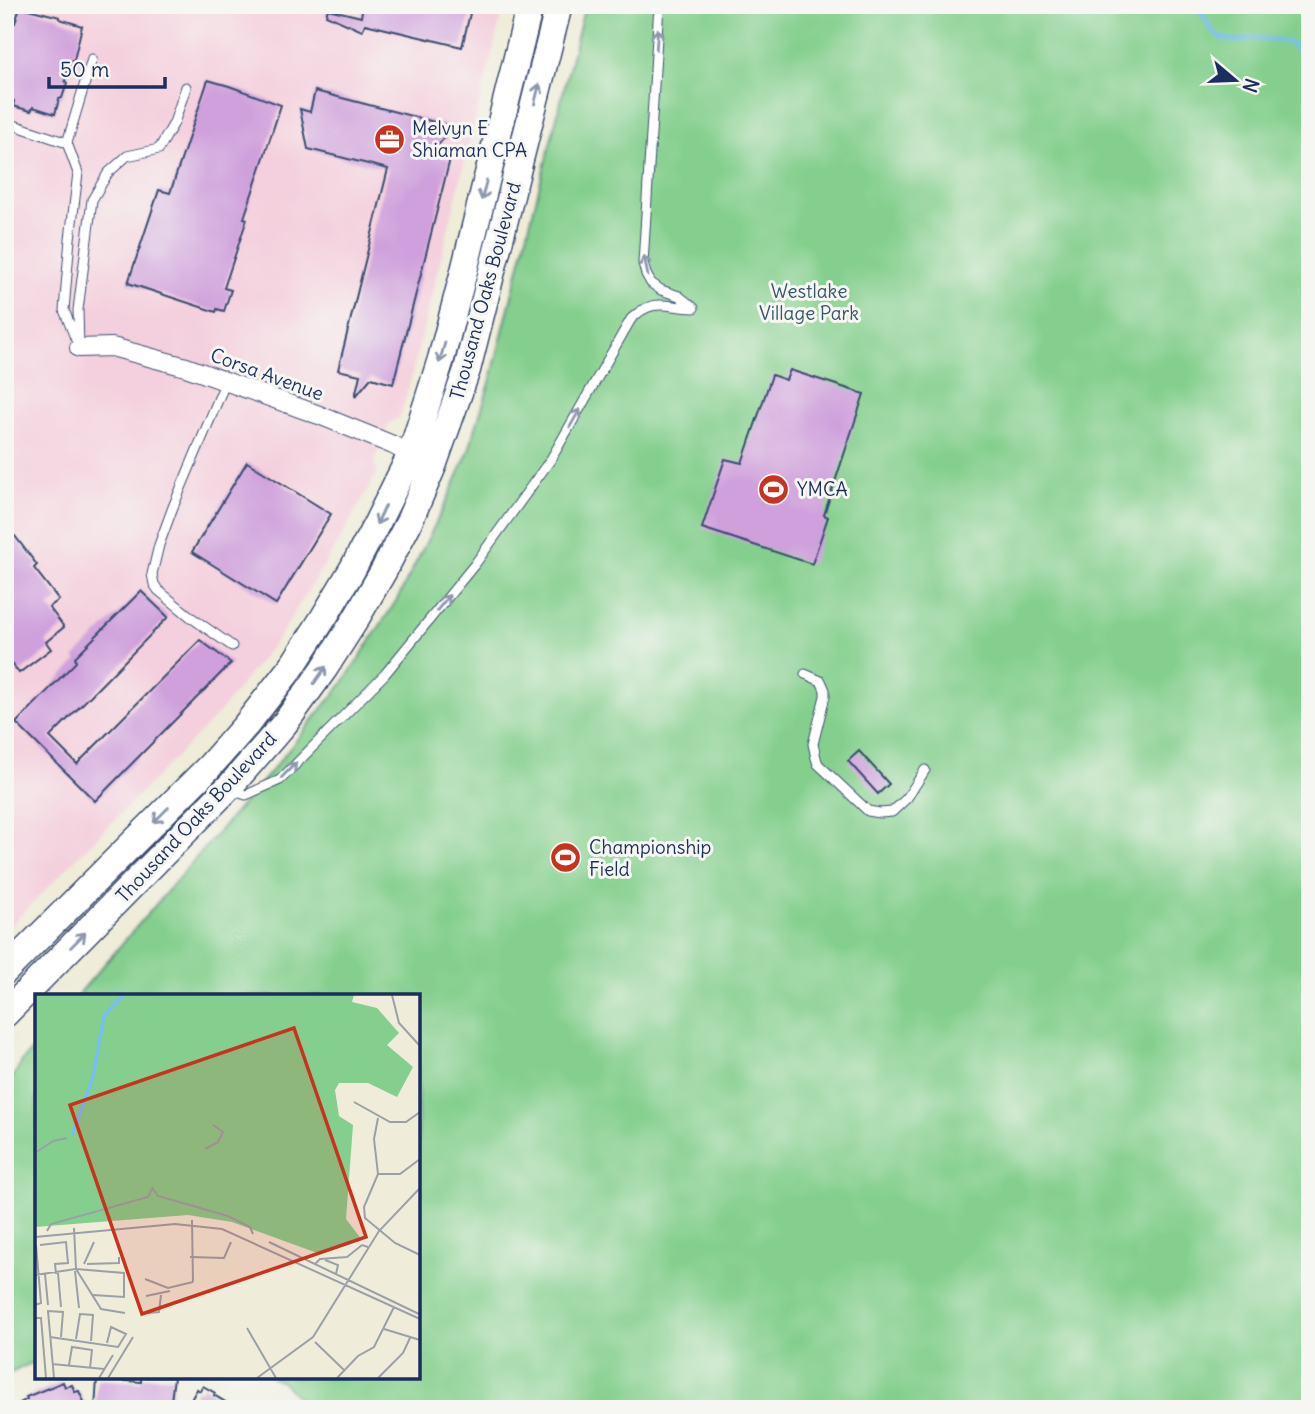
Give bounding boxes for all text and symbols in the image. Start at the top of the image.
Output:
one-way arrow [651,29,664,51]
scale bar [49,46,164,90]
north arrow [1200,46,1270,116]
text: 50 m [60,56,109,83]
text: N [1238,75,1265,96]
one-way arrow [531,83,544,106]
place label: Melvyn E Shiaman CPA [412,116,527,162]
office icon: Melvyn E Shiaman CPA [372,122,406,156]
street label: Thousand Oaks Boulevard [444,179,526,403]
one-way arrow [477,179,490,201]
one-way arrow [639,255,652,278]
park label: Westlake Village Park [759,279,859,325]
street label: Corsa Avenue [207,342,327,406]
one-way arrow [435,342,448,364]
one-way arrow [569,408,582,429]
sports icon: YMCA [757,472,791,506]
place label: YMCA [797,477,848,501]
one-way arrow [373,504,387,525]
one-way arrow [435,595,451,613]
one-way arrow [313,666,327,685]
street label: Thousand Oaks Boulevard [111,727,281,907]
one-way arrow [281,762,298,779]
one-way arrow [153,807,170,824]
place label: Championship Field [589,835,711,881]
sports icon: Championship Field [549,841,583,875]
one-way arrow [69,932,86,949]
inset map [35,994,420,1379]

